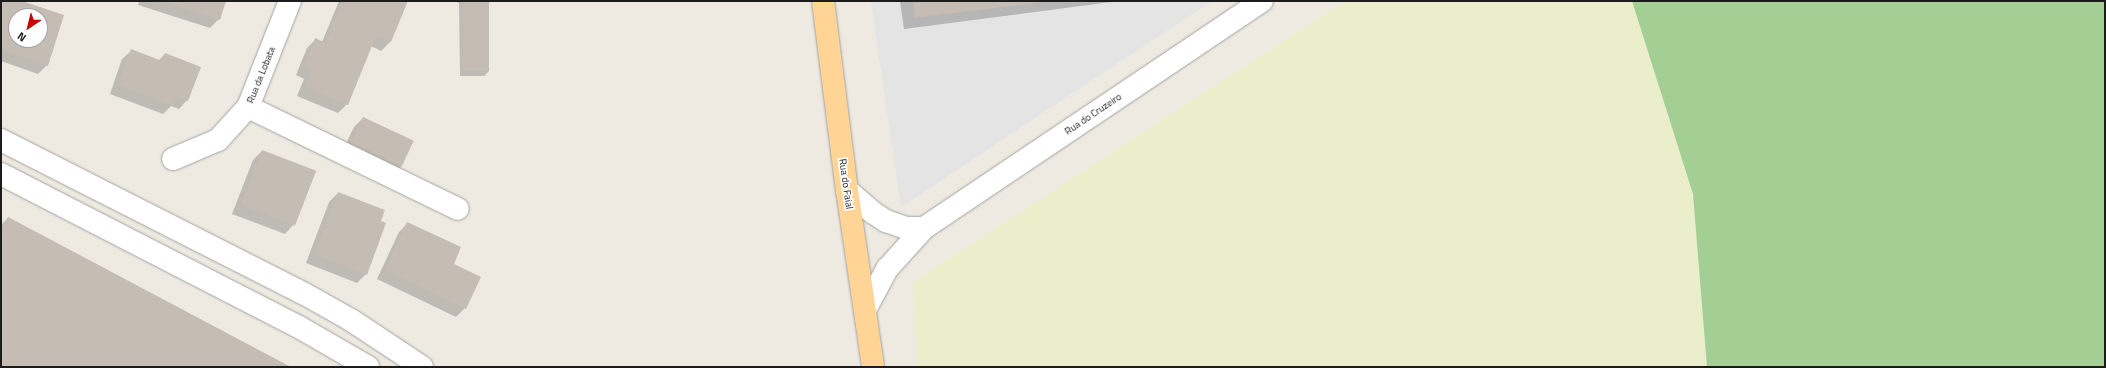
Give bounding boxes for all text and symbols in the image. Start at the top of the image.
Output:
north arrow [8,8,48,48]
text: N [14,28,29,46]
street label: Rua da Lobata [244,45,278,105]
street label: Rua do Cruzeiro [1062,91,1124,137]
street label: Rua do Faial [837,158,855,210]

